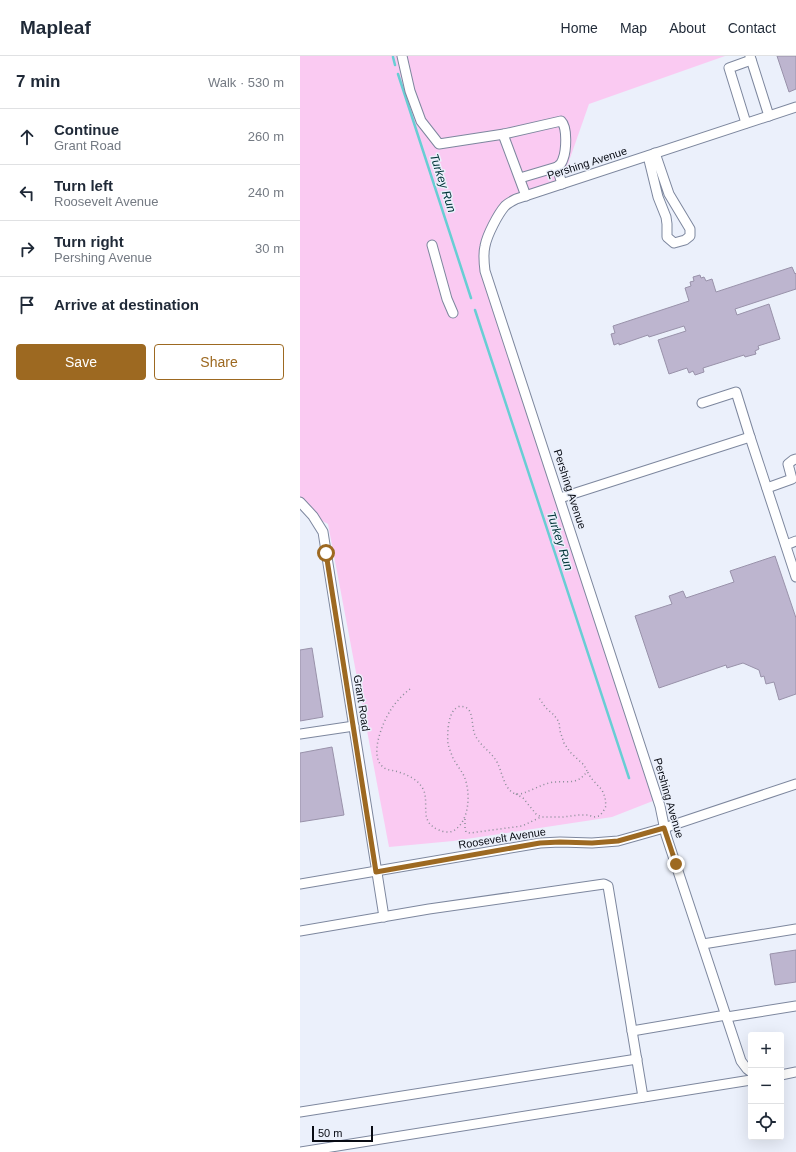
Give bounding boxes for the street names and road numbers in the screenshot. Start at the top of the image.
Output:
street label: Pershing Avenue [546,144,628,182]
street label: Pershing Avenue [551,448,589,530]
street label: Grant Road [352,674,372,732]
street label: Pershing Avenue [652,756,686,840]
street label: Roosevelt Avenue [457,825,547,851]

